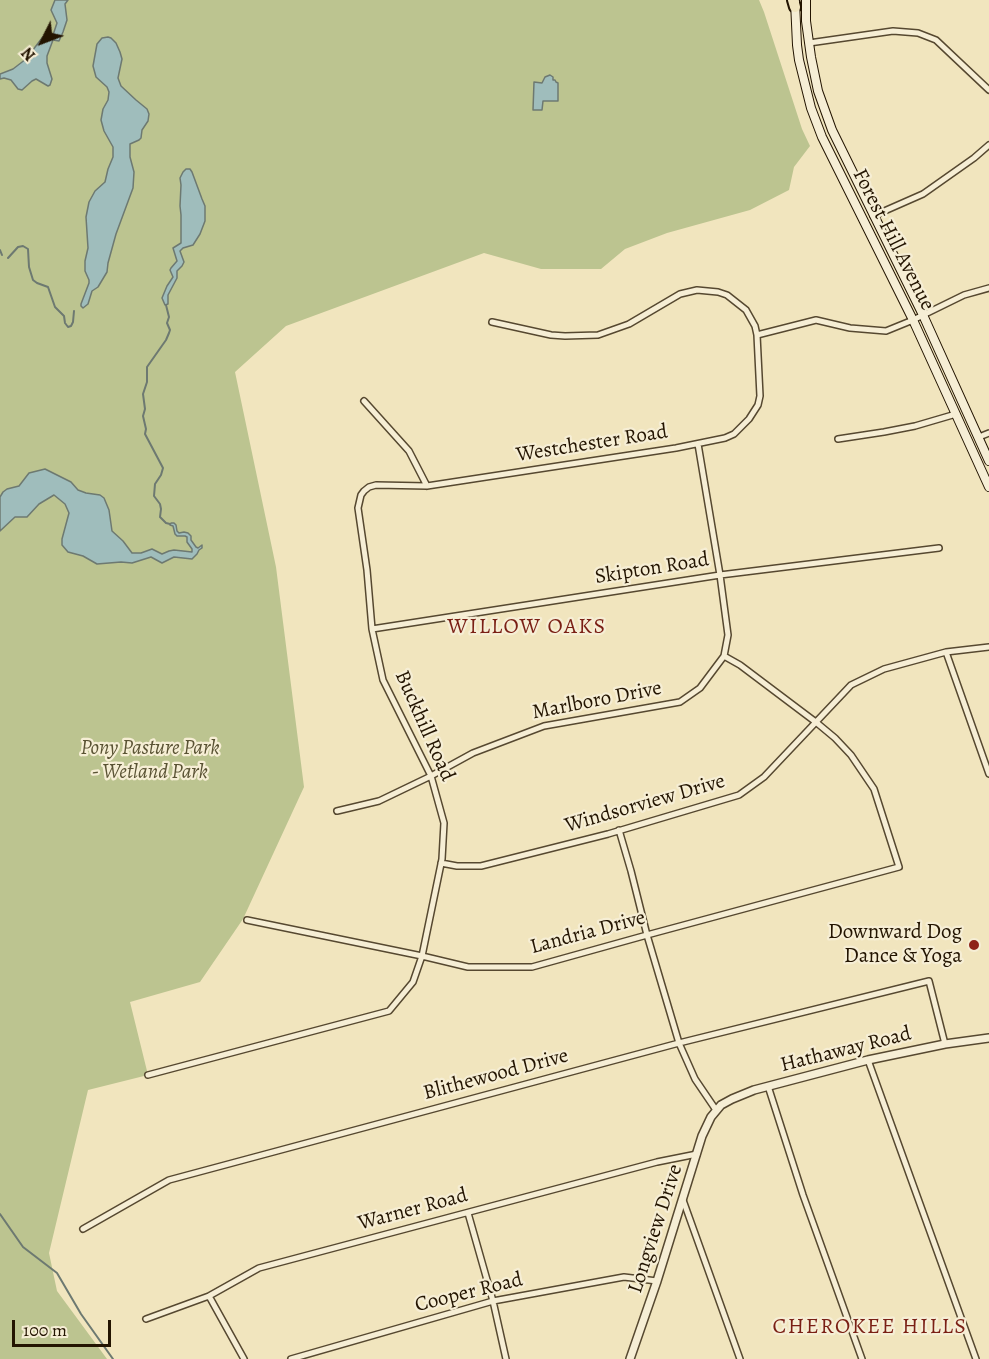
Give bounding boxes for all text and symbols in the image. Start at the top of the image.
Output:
north arrow [12,12,72,72]
text: N [17,42,41,66]
street label: Forest Hill Avenue [846,165,940,315]
street label: Westchester Road [514,420,670,468]
street label: Skipton Road [593,548,711,590]
district label: WILLOW OAKS [447,615,607,641]
street label: Buckhill Road [388,667,460,785]
street label: Marlboro Drive [530,676,664,726]
park label: Pony Pasture Park - Wetland Park [80,736,220,786]
street label: Windsorview Drive [562,769,728,839]
street label: Landria Drive [528,906,648,960]
place label: Downward Dog Dance & Yoga [828,920,962,970]
marker: Downward Dog Dance & Yoga [967,938,981,952]
street label: Hathaway Road [778,1022,914,1078]
street label: Blithewood Drive [421,1044,571,1106]
street label: Longview Drive [623,1161,689,1297]
street label: Warner Road [355,1183,471,1237]
street label: Cooper Road [413,1267,525,1319]
scale bar [15,1308,114,1346]
district label: CHEROKEE HILLS [772,1315,968,1341]
text: 100 m [23,1318,67,1342]

